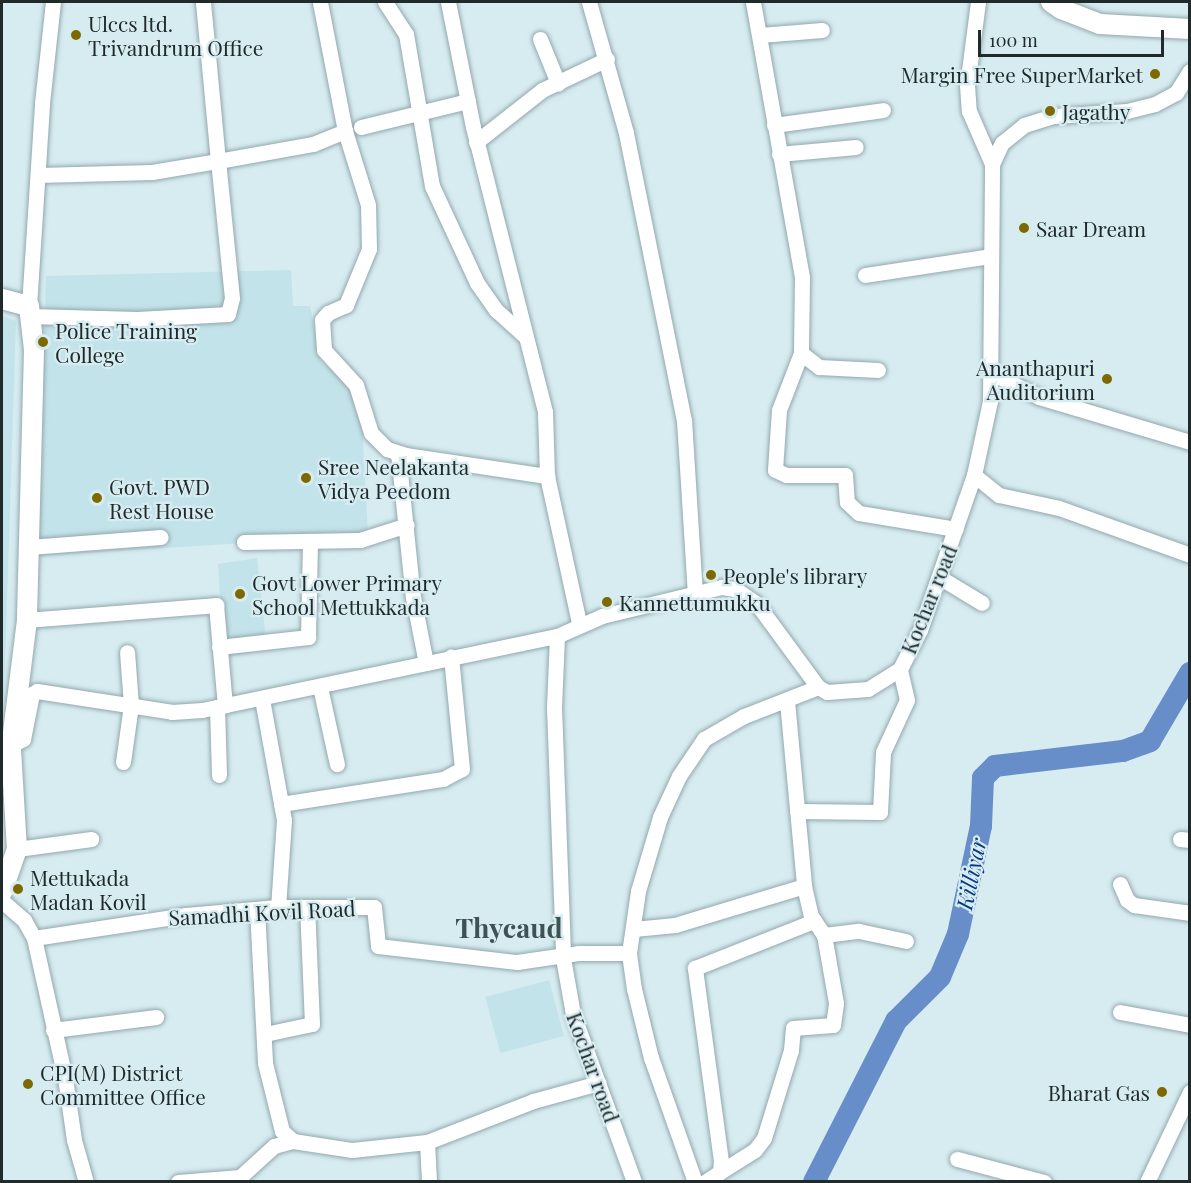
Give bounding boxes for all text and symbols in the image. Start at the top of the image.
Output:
place label: Ulccs ltd. Trivandrum Office [88,10,263,60]
scale bar [981,18,1167,56]
marker: Ulccs ltd. Trivandrum Office [69,28,83,42]
text: 100 m [989,28,1038,52]
place label: Margin Free SuperMarket [901,61,1143,87]
marker: Margin Free SuperMarket [1148,67,1162,81]
place label: Jagathy [1062,98,1130,124]
marker: Jagathy [1043,104,1057,118]
place label: Saar Dream [1036,215,1147,241]
marker: Saar Dream [1017,221,1031,235]
place label: Police Training College [55,317,198,367]
marker: Police Training College [36,335,50,349]
place label: Ananthapuri Auditorium [976,354,1095,404]
marker: Ananthapuri Auditorium [1100,372,1114,386]
place label: Sree Neelakanta Vidya Peedom [318,453,469,503]
marker: Sree Neelakanta Vidya Peedom [299,471,313,485]
place label: Govt. PWD Rest House [109,473,215,523]
marker: Govt. PWD Rest House [90,491,104,505]
street label: Kochar road [895,541,961,657]
place label: People's library [723,562,868,588]
marker: People's library [704,568,718,582]
place label: Govt Lower Primary School Mettukkada [252,569,443,619]
marker: Govt Lower Primary School Mettukkada [233,587,247,601]
place label: Kannettumukku [619,589,771,615]
marker: Kannettumukku [600,595,614,609]
water label: Killiyar [951,836,991,912]
place label: Mettukada Madan Kovil [30,864,147,914]
marker: Mettukada Madan Kovil [11,882,25,896]
street label: Samadhi Kovil Road [168,895,356,929]
district label: Thycaud [455,912,563,944]
street label: Kochar road [562,1008,626,1126]
place label: CPI(M) District Committee Office [40,1059,206,1109]
marker: CPI(M) District Committee Office [21,1077,35,1091]
place label: Bharat Gas [1047,1079,1150,1105]
marker: Bharat Gas [1155,1085,1169,1099]

